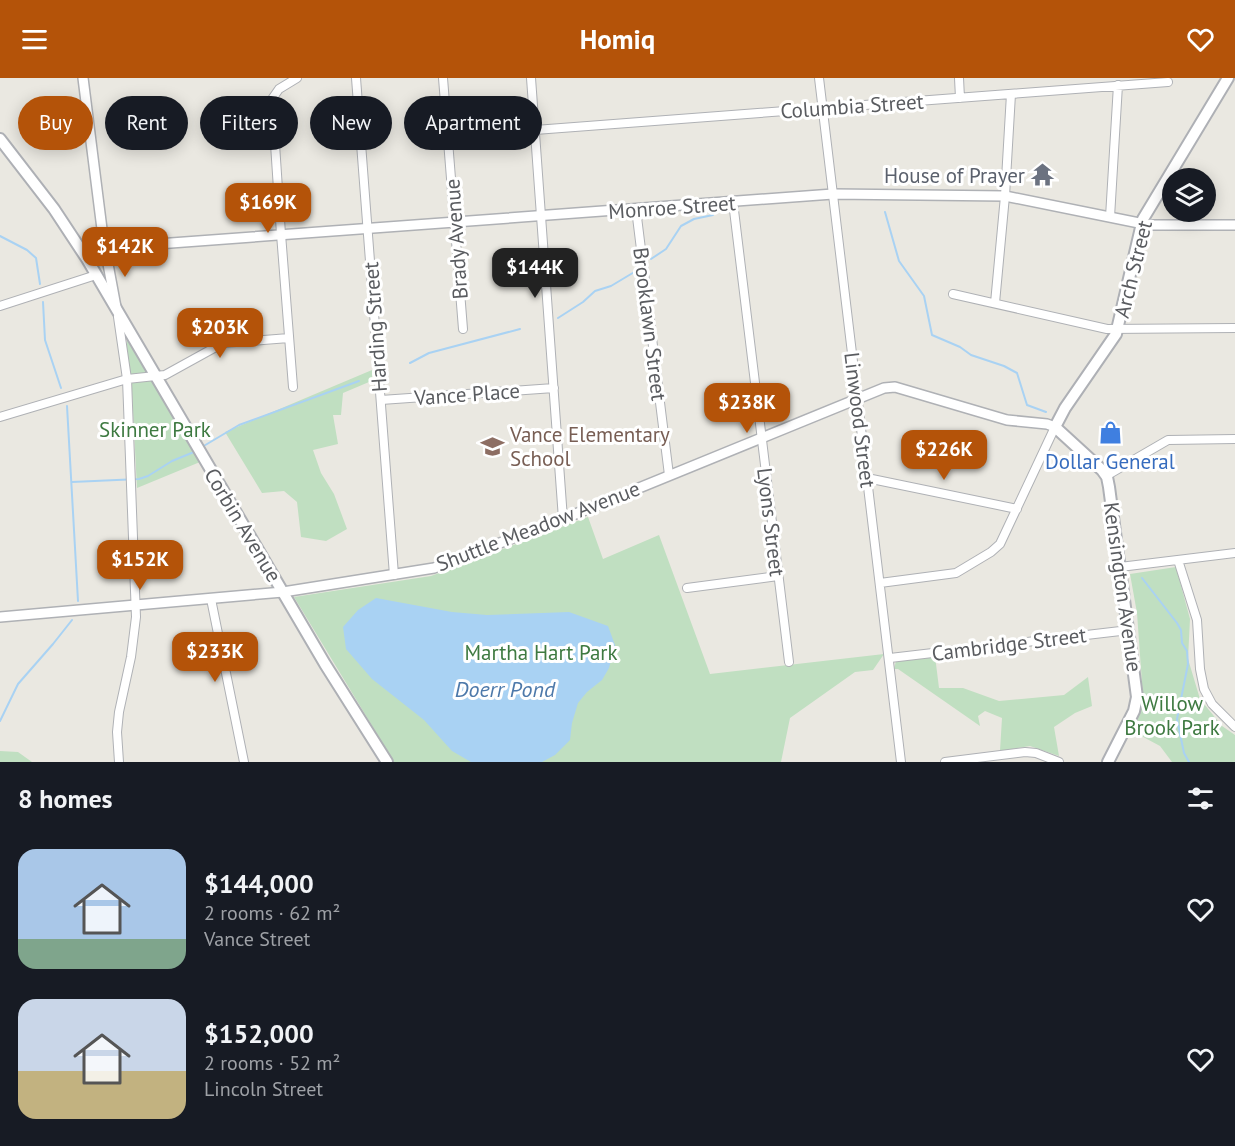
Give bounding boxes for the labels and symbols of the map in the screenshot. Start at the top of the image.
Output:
street label: Columbia Street [779,88,925,124]
place label: House of Prayer [884,162,1025,189]
temple icon: House of Prayer [1030,162,1056,188]
street label: Brady Avenue [438,178,474,300]
pin: $169K [226,183,310,234]
street label: Monroe Street [607,189,737,225]
street label: Arch Street [1108,217,1158,321]
pin: $142K [83,227,167,278]
street label: Brooklawn Street [627,246,673,402]
pin: $144K [493,248,577,299]
street label: Harding Street [357,261,393,393]
pin: $203K [178,308,262,359]
street label: Linwood Street [838,351,882,489]
street label: Vance Place [412,377,521,411]
pin: $238K [705,383,789,434]
park label: Skinner Park [99,416,211,443]
shop icon: Dollar General [1097,420,1123,446]
place label: Vance Elementary School [509,421,670,472]
pin: $226K [902,430,986,481]
school or university icon: Vance Elementary School [479,433,505,459]
place label: Dollar General [1045,448,1175,475]
street label: Corbin Avenue [198,463,288,587]
street label: Lyons Street [751,466,791,578]
street label: Shuttle Meadow Avenue [432,475,644,577]
street label: Kensington Avenue [1098,500,1148,674]
pin: $152K [98,540,182,591]
street label: Cambridge Street [930,621,1088,667]
pin: $233K [173,632,257,683]
park label: Martha Hart Park [464,639,618,666]
water label: Doerr Pond [455,675,556,703]
park label: Willow Brook Park [1124,690,1220,741]

